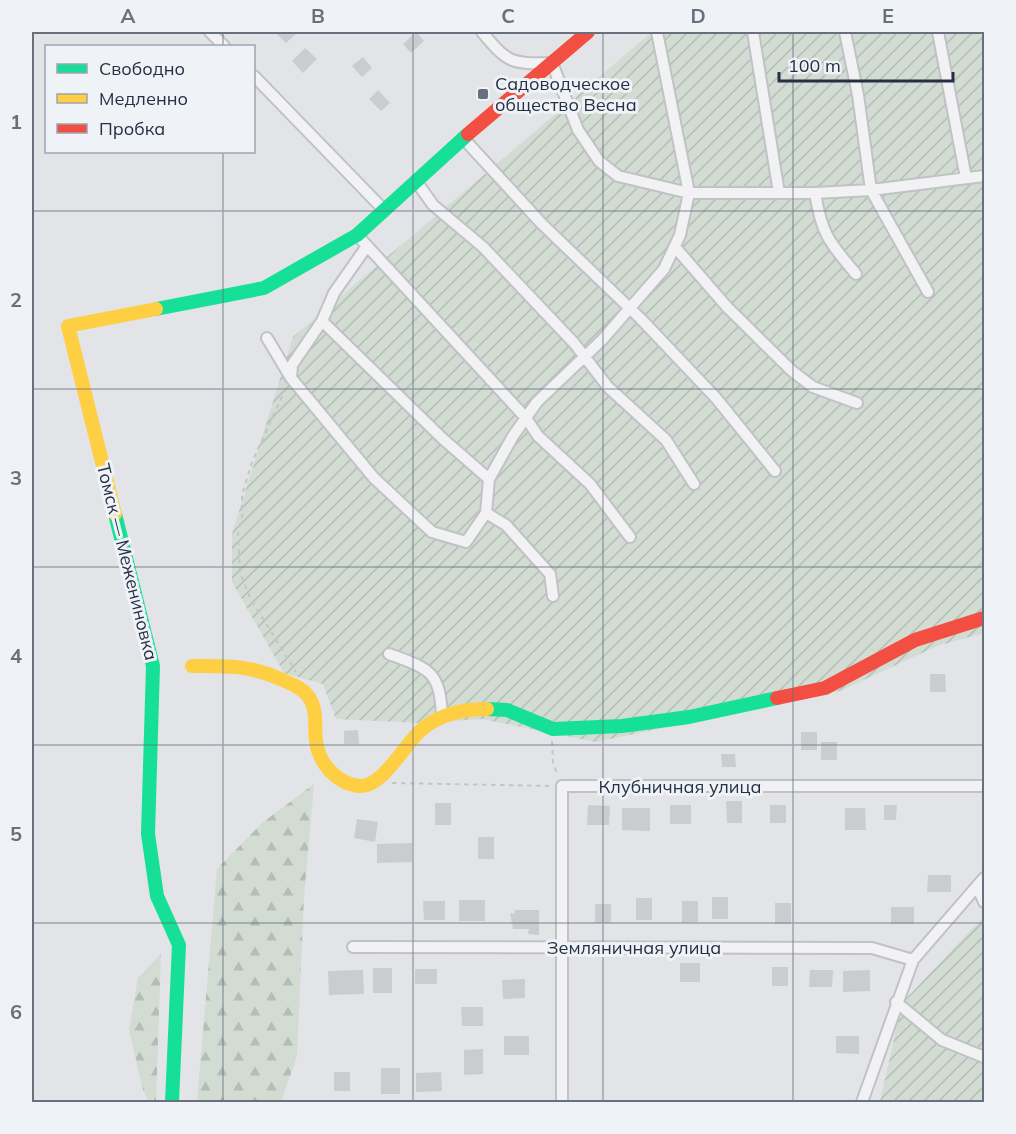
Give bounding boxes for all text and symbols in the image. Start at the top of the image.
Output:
text: A [121,3,136,28]
text: B [311,3,325,28]
text: C [501,3,515,28]
text: D [690,3,706,28]
text: E [882,3,894,28]
legend [45,45,255,153]
scale bar [779,45,953,83]
text: 100 m [788,54,841,77]
text: Свободно [99,57,185,80]
place label: Садоводческое общество Весна [495,72,637,116]
text: Медленно [99,87,188,110]
marker: Садоводческое общество Весна [476,87,490,101]
text: 1 [10,109,22,134]
text: Пробка [99,117,165,140]
text: 2 [10,287,22,312]
street label: Томск — Межениновка [92,461,163,663]
text: 3 [10,465,22,490]
text: 4 [10,643,22,668]
street label: Клубничная улица [599,775,762,798]
text: 5 [10,821,22,846]
street label: Земляничная улица [547,936,721,959]
text: 6 [10,999,22,1024]

